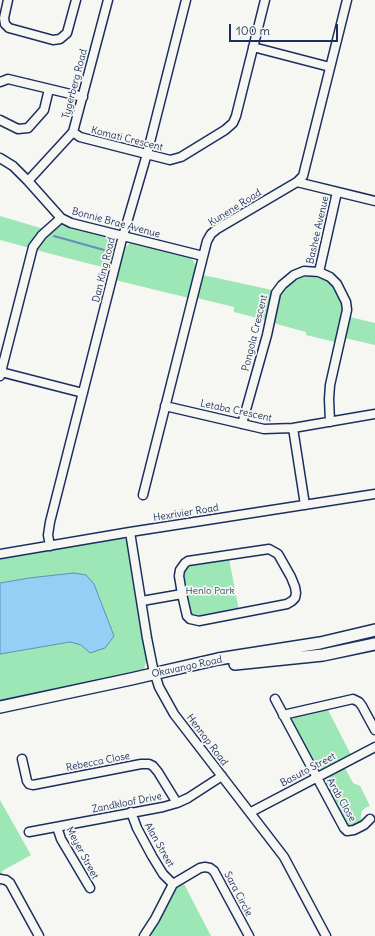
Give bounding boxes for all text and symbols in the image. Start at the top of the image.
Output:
scale bar [231,16,340,42]
text: 100 m [236,23,270,38]
street label: Tygerberg Road [60,48,90,120]
street label: Komati Crescent [90,124,164,154]
street label: Kunene Road [206,187,264,229]
street label: Bashee Avenue [304,195,332,265]
street label: Bonnie Brae Avenue [70,205,162,241]
street label: Dan King Road [90,236,118,304]
street label: Pongola Crescent [240,294,270,372]
street label: Letaba Crescent [199,398,273,424]
street label: Hexrivier Road [152,502,220,524]
park label: Henlo Park [185,585,235,597]
street label: Okavango Road [151,654,223,680]
street label: Hennop Road [184,712,230,768]
street label: Rebecca Close [65,750,131,774]
street label: Basuto Street [278,750,338,790]
street label: Arab Close [324,776,358,824]
street label: Zandkloof Drive [91,790,163,816]
street label: Alan Street [141,821,177,869]
street label: Meyer Street [63,825,101,881]
street label: Sara Circle [221,870,255,918]

